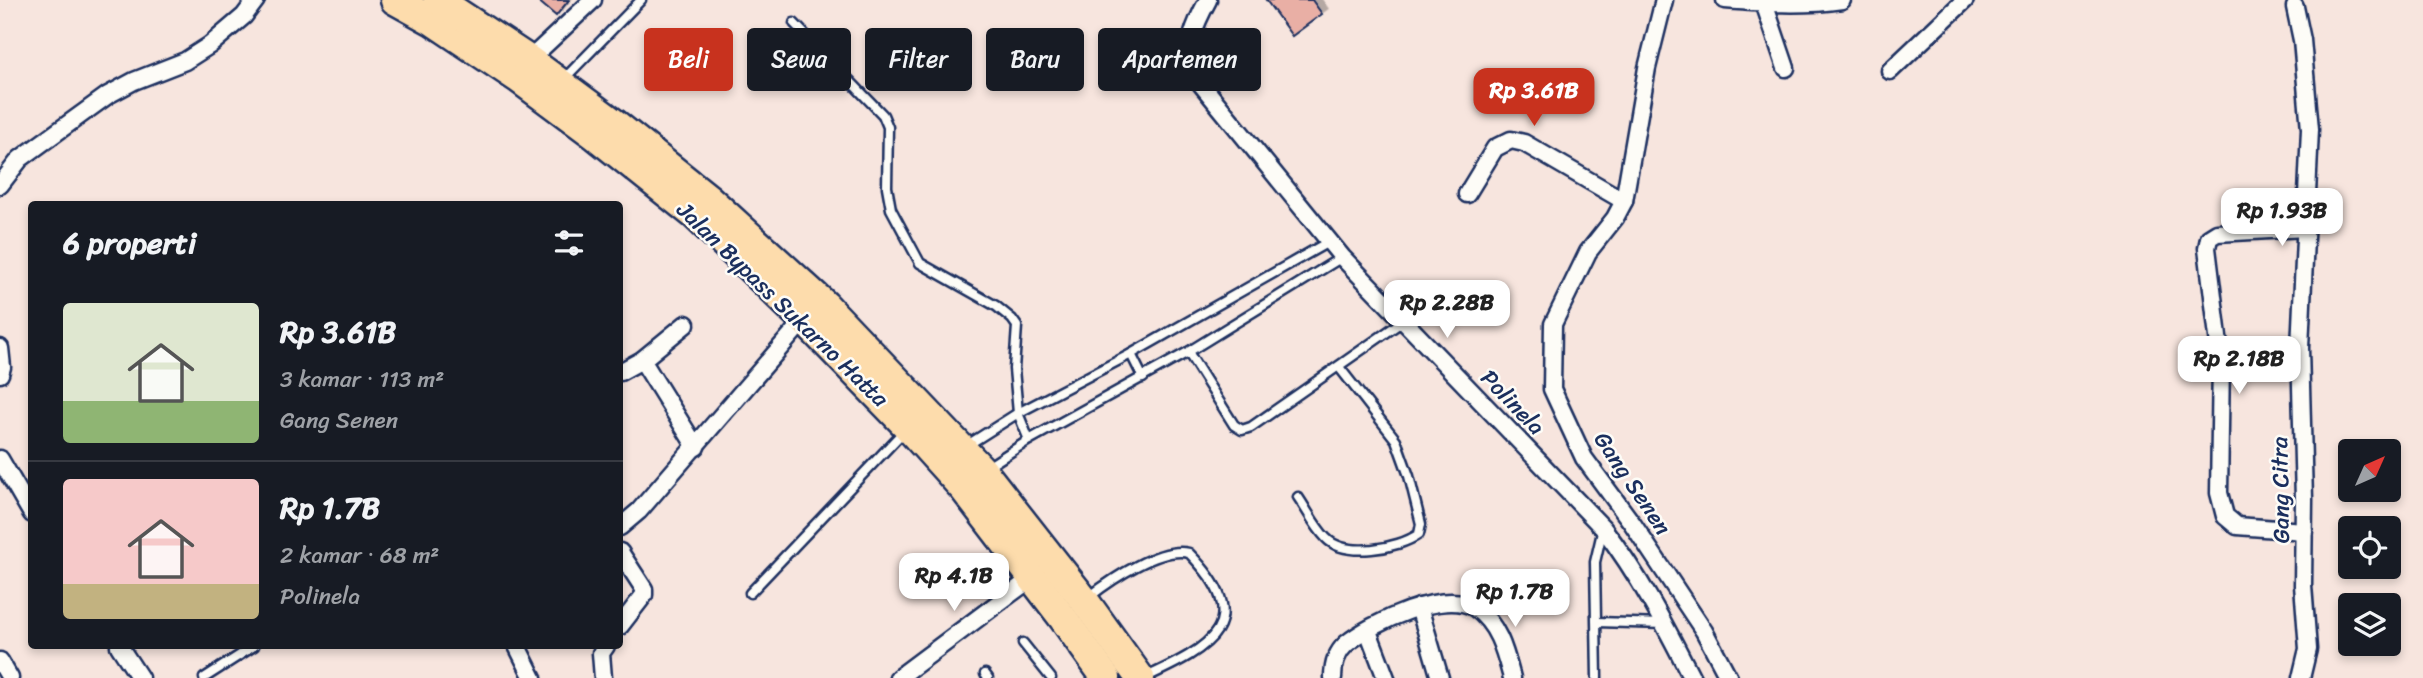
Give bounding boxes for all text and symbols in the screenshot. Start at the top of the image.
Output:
chip: Beli [644,28,733,91]
chip: Sewa [747,28,851,91]
chip: Filter [865,28,972,91]
chip: Baru [986,28,1084,91]
chip: Apartemen [1098,28,1261,91]
pin: Rp 3.61B [1462,68,1606,128]
text: Rp 3.61B [1489,70,1579,111]
pin: Rp 1.93B [2210,188,2354,248]
text: Rp 1.93B [2237,190,2327,231]
street label: Jalan Bypass Sukarno Hatta [666,191,899,418]
text: 6 properti [63,216,196,270]
icon: filters [550,224,588,262]
pin: Rp 2.28B [1375,280,1519,340]
text: Rp 2.28B [1400,282,1494,323]
text: Rp 3.61B [280,305,396,359]
icon: home [119,331,203,415]
pin: Rp 2.18B [2167,336,2311,396]
text: Rp 2.18B [2194,338,2284,379]
text: 3 kamar · 113 m² [280,359,444,400]
street label: Polinela [1470,359,1555,445]
text: Gang Senen [280,400,398,441]
street label: Gang Senen [1583,423,1683,544]
street label: Gang Citra [2259,436,2302,544]
north arrow [2338,439,2401,502]
map controls [2338,439,2401,656]
text: Rp 1.7B [280,481,380,535]
icon: home [119,507,203,591]
button: locate [2338,516,2401,579]
text: 2 kamar · 68 m² [280,535,439,576]
pin: Rp 4.1B [889,554,1019,613]
text: Rp 4.1B [915,555,993,596]
pin: Rp 1.7B [1450,570,1580,629]
text: Rp 1.7B [1477,571,1553,612]
text: Polinela [280,576,360,617]
button: layers [2338,593,2401,656]

